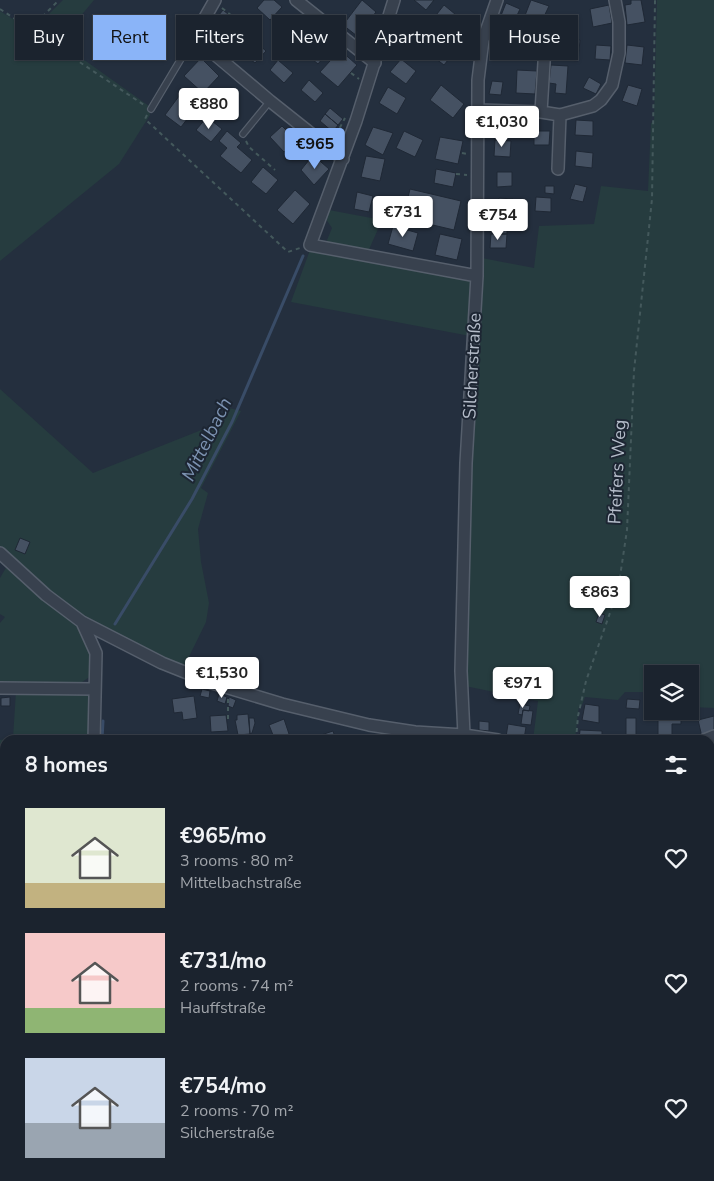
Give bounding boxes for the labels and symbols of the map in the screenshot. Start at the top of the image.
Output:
pin: €880 [179,88,239,130]
pin: €1,030 [461,106,543,148]
pin: €965 [285,128,345,170]
pin: €731 [373,196,433,238]
pin: €754 [468,198,528,241]
street label: Silcherstraße [457,312,487,420]
water label: Mittelbach [175,393,238,486]
street label: Pfeifers Weg [602,419,632,525]
pin: €863 [570,576,630,618]
pin: €1,530 [181,656,263,699]
pin: €971 [493,666,553,709]

